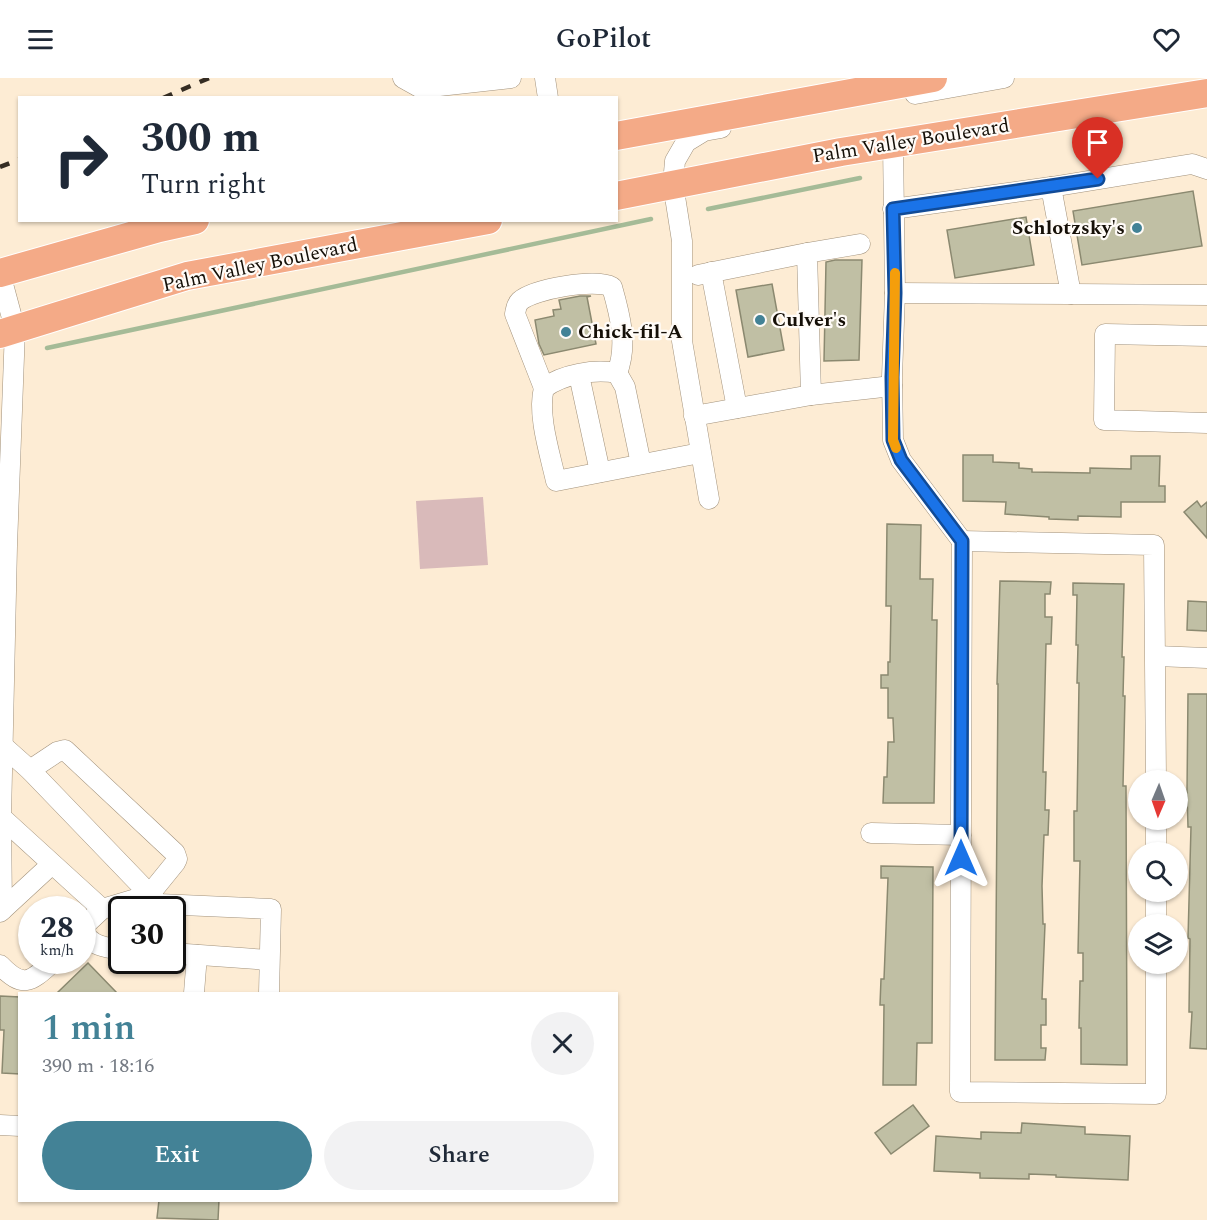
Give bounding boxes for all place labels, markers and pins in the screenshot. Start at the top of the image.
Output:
pin [1072,117,1123,179]
place label: Schlotzsky's [1012,213,1125,243]
marker: Schlotzsky's [1130,221,1144,235]
place label: Culver's [772,305,846,335]
marker: Culver's [753,313,767,327]
place label: Chick-fil-A [578,317,683,347]
marker: Chick-fil-A [559,325,573,339]

